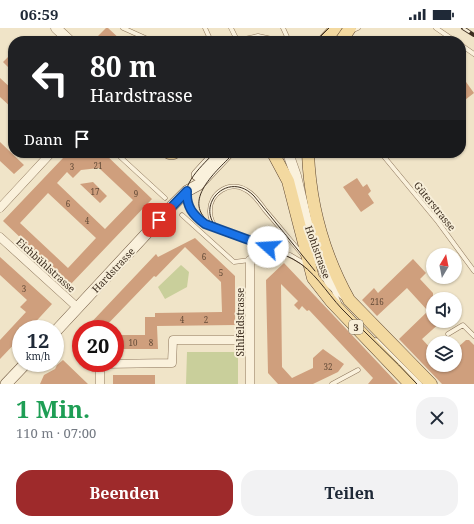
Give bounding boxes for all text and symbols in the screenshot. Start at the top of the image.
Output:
text: 06:59 [20,4,58,24]
text: 80 m [90,47,157,85]
icon: left [24,52,76,104]
text: Hardstrasse [90,83,193,107]
icon: arrive [71,128,93,150]
text: Dann [24,129,63,149]
house number: 21 [94,160,102,171]
house number: 3 [70,161,75,172]
street label: Güterstrasse [411,178,459,234]
house number: 17 [91,186,100,197]
house number: 9 [134,188,138,199]
house number: 6 [66,198,71,209]
pin [142,203,176,237]
icon: arrive [148,209,170,231]
house number: 4 [85,215,90,226]
street label: Hohlstrasse [302,223,334,281]
position arrow [247,226,289,268]
street label: Eichbühlstrasse [13,235,79,295]
street label: Hardstrasse [88,244,138,296]
north arrow [426,248,462,284]
map controls [426,248,462,372]
house number: 6 [202,251,207,262]
house number: 5 [219,267,223,278]
house number: 3 [22,283,27,294]
street label: Sihlfeldstrasse [233,288,247,356]
button: sound [426,292,462,328]
house number: 216 [370,296,384,307]
house number: 4 [180,314,185,325]
house number: 2 [204,314,208,325]
speed limit sign: 20 [72,320,124,372]
road number: 3 [349,320,363,334]
text: 12 [27,327,49,354]
button: layers [426,336,462,372]
house number: 10 [129,337,138,348]
house number: 8 [149,337,154,348]
text: km/h [26,349,50,363]
house number: 32 [324,361,332,372]
text: 1 Min. [16,392,90,425]
button: close [416,397,458,439]
text: 110 m · 07:00 [16,424,96,442]
button: Beenden [16,470,233,516]
button: Teilen [241,470,458,516]

